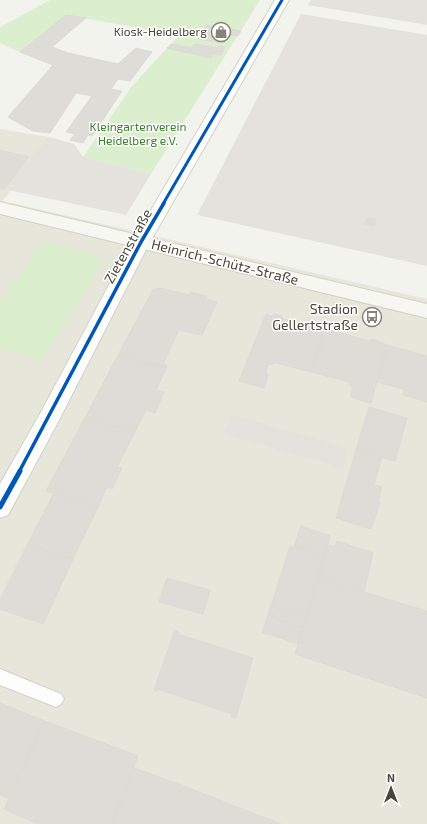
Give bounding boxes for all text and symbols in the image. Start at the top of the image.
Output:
shop icon: Kiosk-Heidelberg [210,21,232,43]
place label: Kiosk-Heidelberg [114,24,207,38]
park label: Kleingartenverein Heidelberg e.V. [90,119,186,147]
street label: Zietenstraße [100,206,155,286]
street label: Heinrich-Schütz-Straße [150,235,301,288]
place label: Stadion Gellertstraße [272,300,358,333]
bus stop icon: Stadion Gellertstraße [361,306,383,328]
north arrow [371,768,411,808]
text: N [387,771,395,784]

